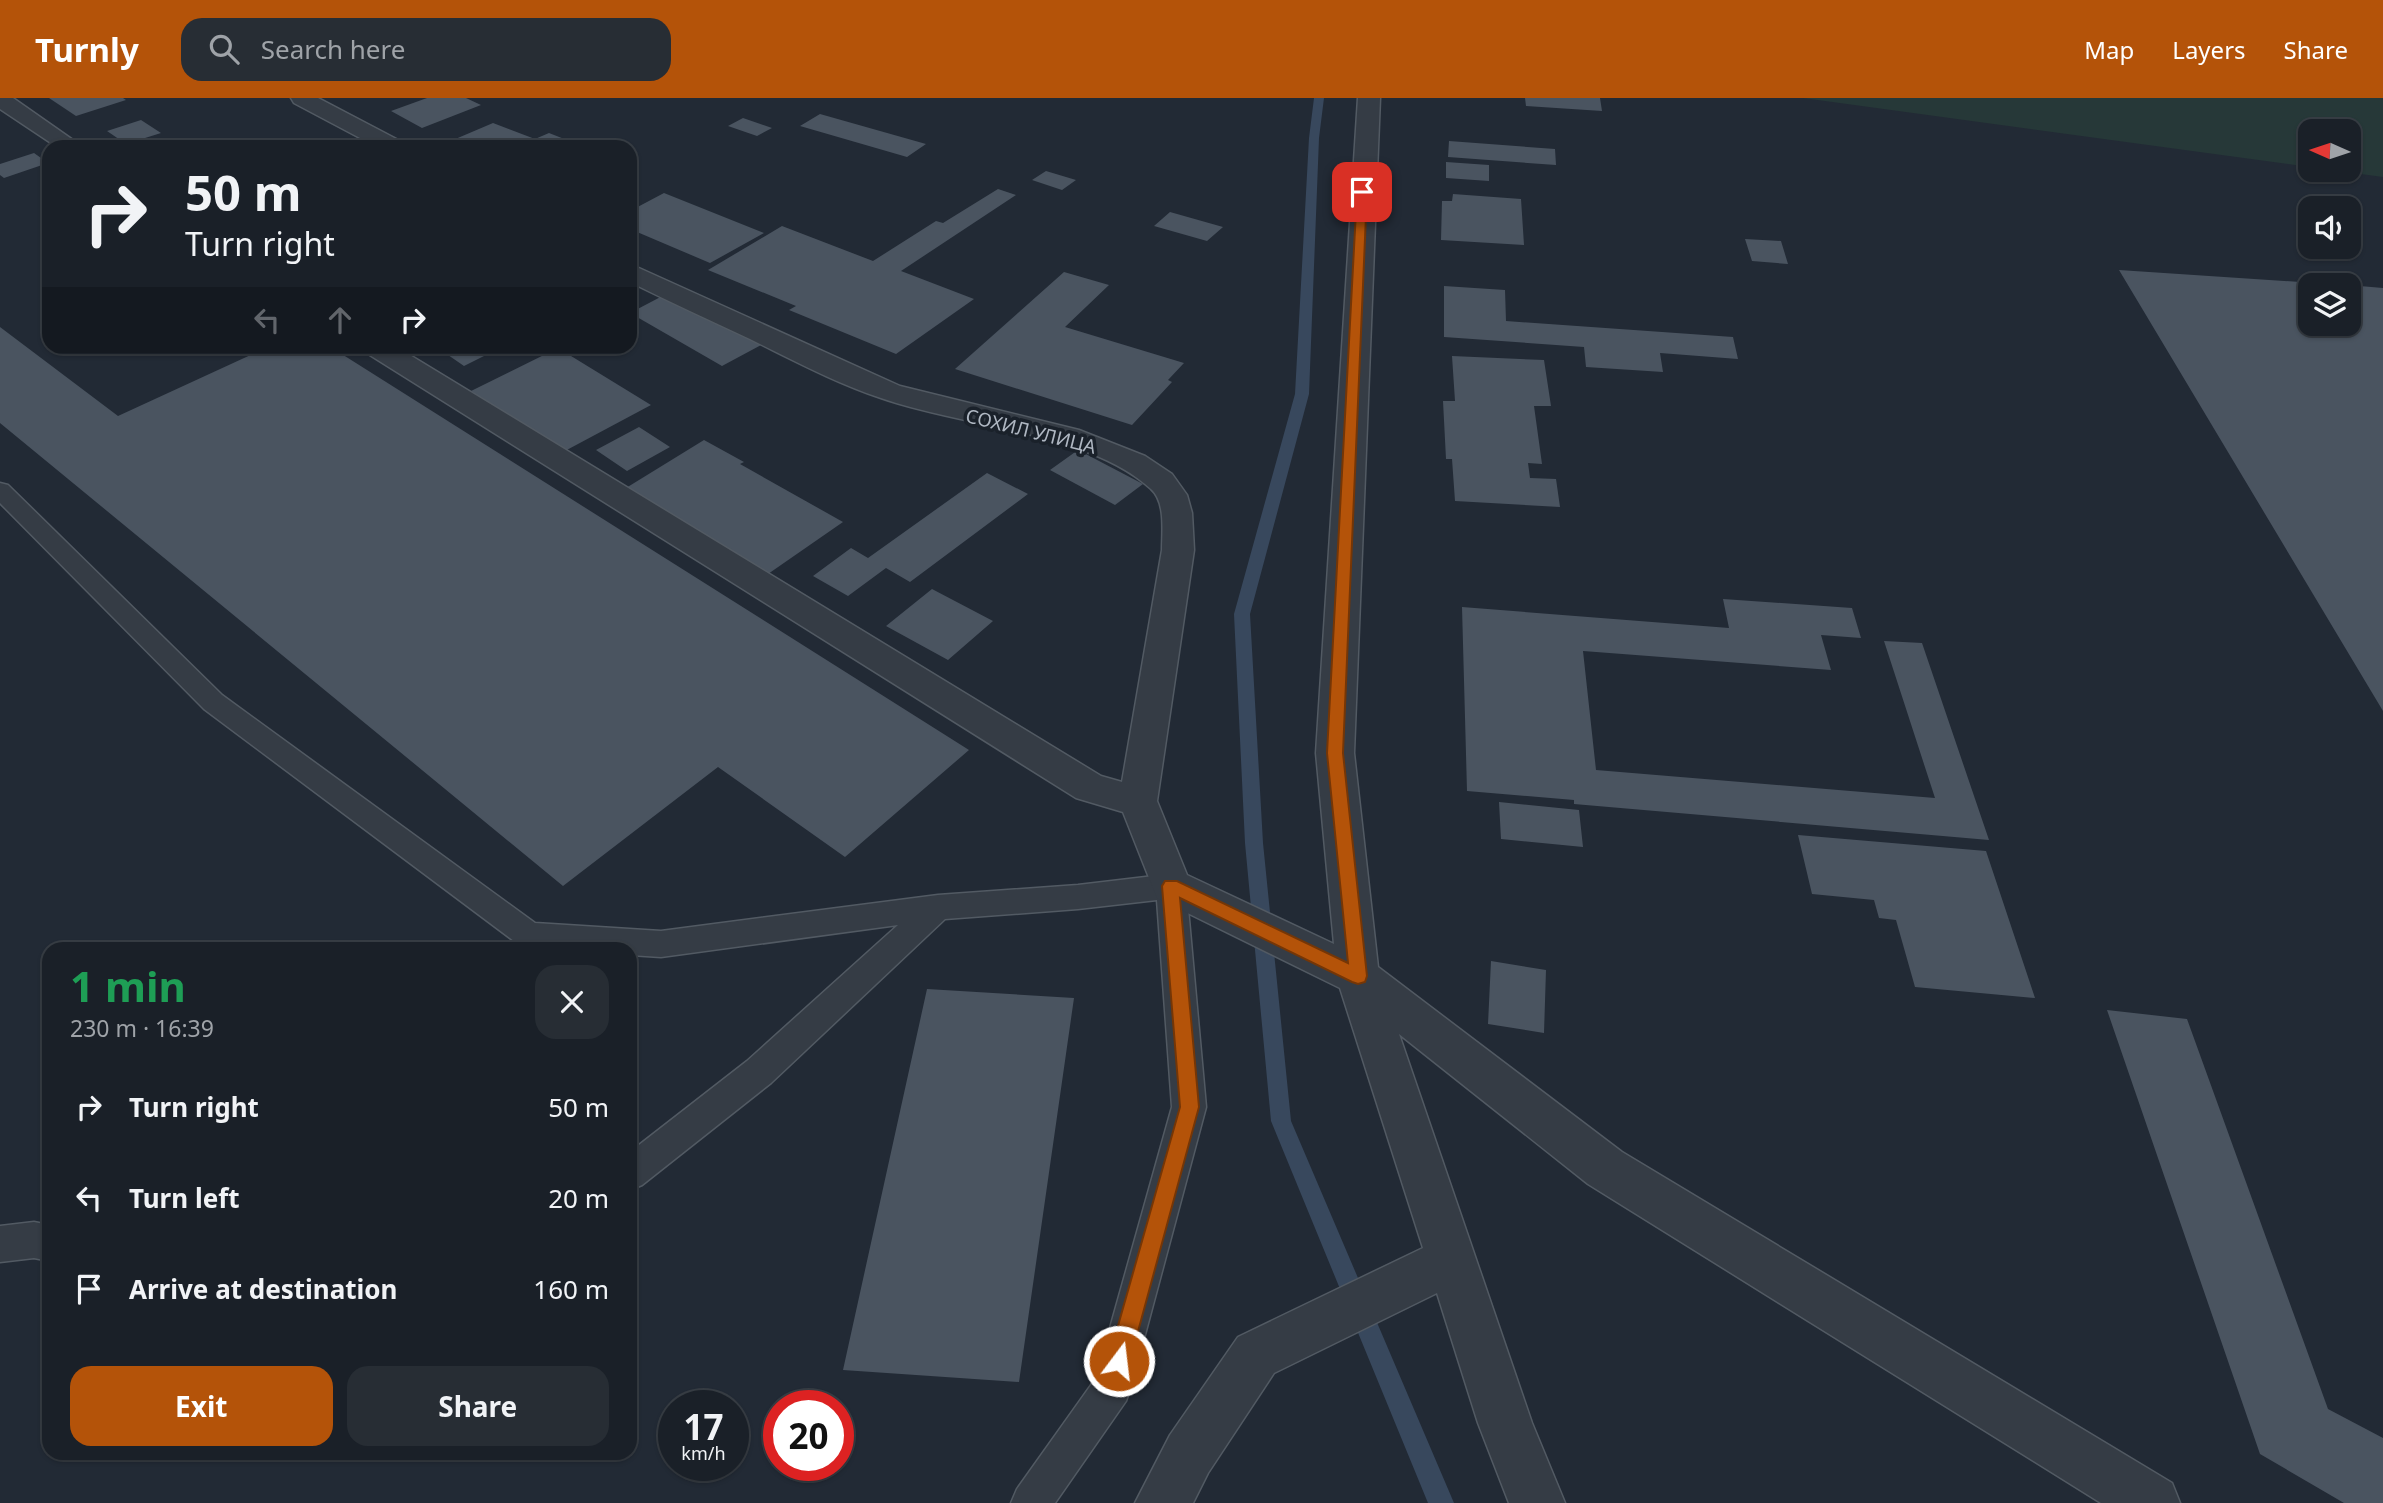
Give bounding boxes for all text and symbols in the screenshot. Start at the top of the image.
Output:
search box [181,18,671,81]
text: Turnly [35,27,139,72]
icon: search [205,30,243,68]
text: Search here [261,31,405,67]
text: Map [2084,33,2134,66]
text: Layers [2172,33,2246,66]
text: Share [2284,33,2348,66]
north arrow [2298,119,2361,182]
map controls [2298,119,2361,336]
text: 50 m [185,159,302,225]
pin [1332,162,1392,222]
icon: right [70,168,161,259]
icon: arrive [1343,173,1381,211]
button: sound [2298,196,2361,259]
text: Turn right [185,222,335,265]
button: layers [2298,273,2361,336]
icon: left [248,301,286,339]
icon: ahead [321,301,359,339]
icon: right [394,301,432,339]
street label: СОХИЛ УЛИЦА [963,402,1100,460]
text: 1 min [70,957,186,1014]
button: close [535,965,609,1039]
text: 230 m · 16:39 [70,1012,214,1044]
icon: right [70,1088,108,1126]
text: Turn right [129,1089,259,1125]
text: 50 m [548,1089,609,1125]
icon: left [70,1179,108,1217]
text: Turn left [129,1180,240,1216]
text: 20 m [548,1180,609,1216]
icon: arrive [70,1270,108,1308]
text: Arrive at destination [129,1271,398,1307]
text: 160 m [533,1271,609,1307]
position arrow [1082,1324,1156,1398]
button: Exit [70,1366,333,1446]
button: Share [347,1366,609,1446]
speed limit sign: 20 [763,1390,854,1481]
text: 17 [683,1403,724,1450]
text: km/h [681,1441,726,1465]

